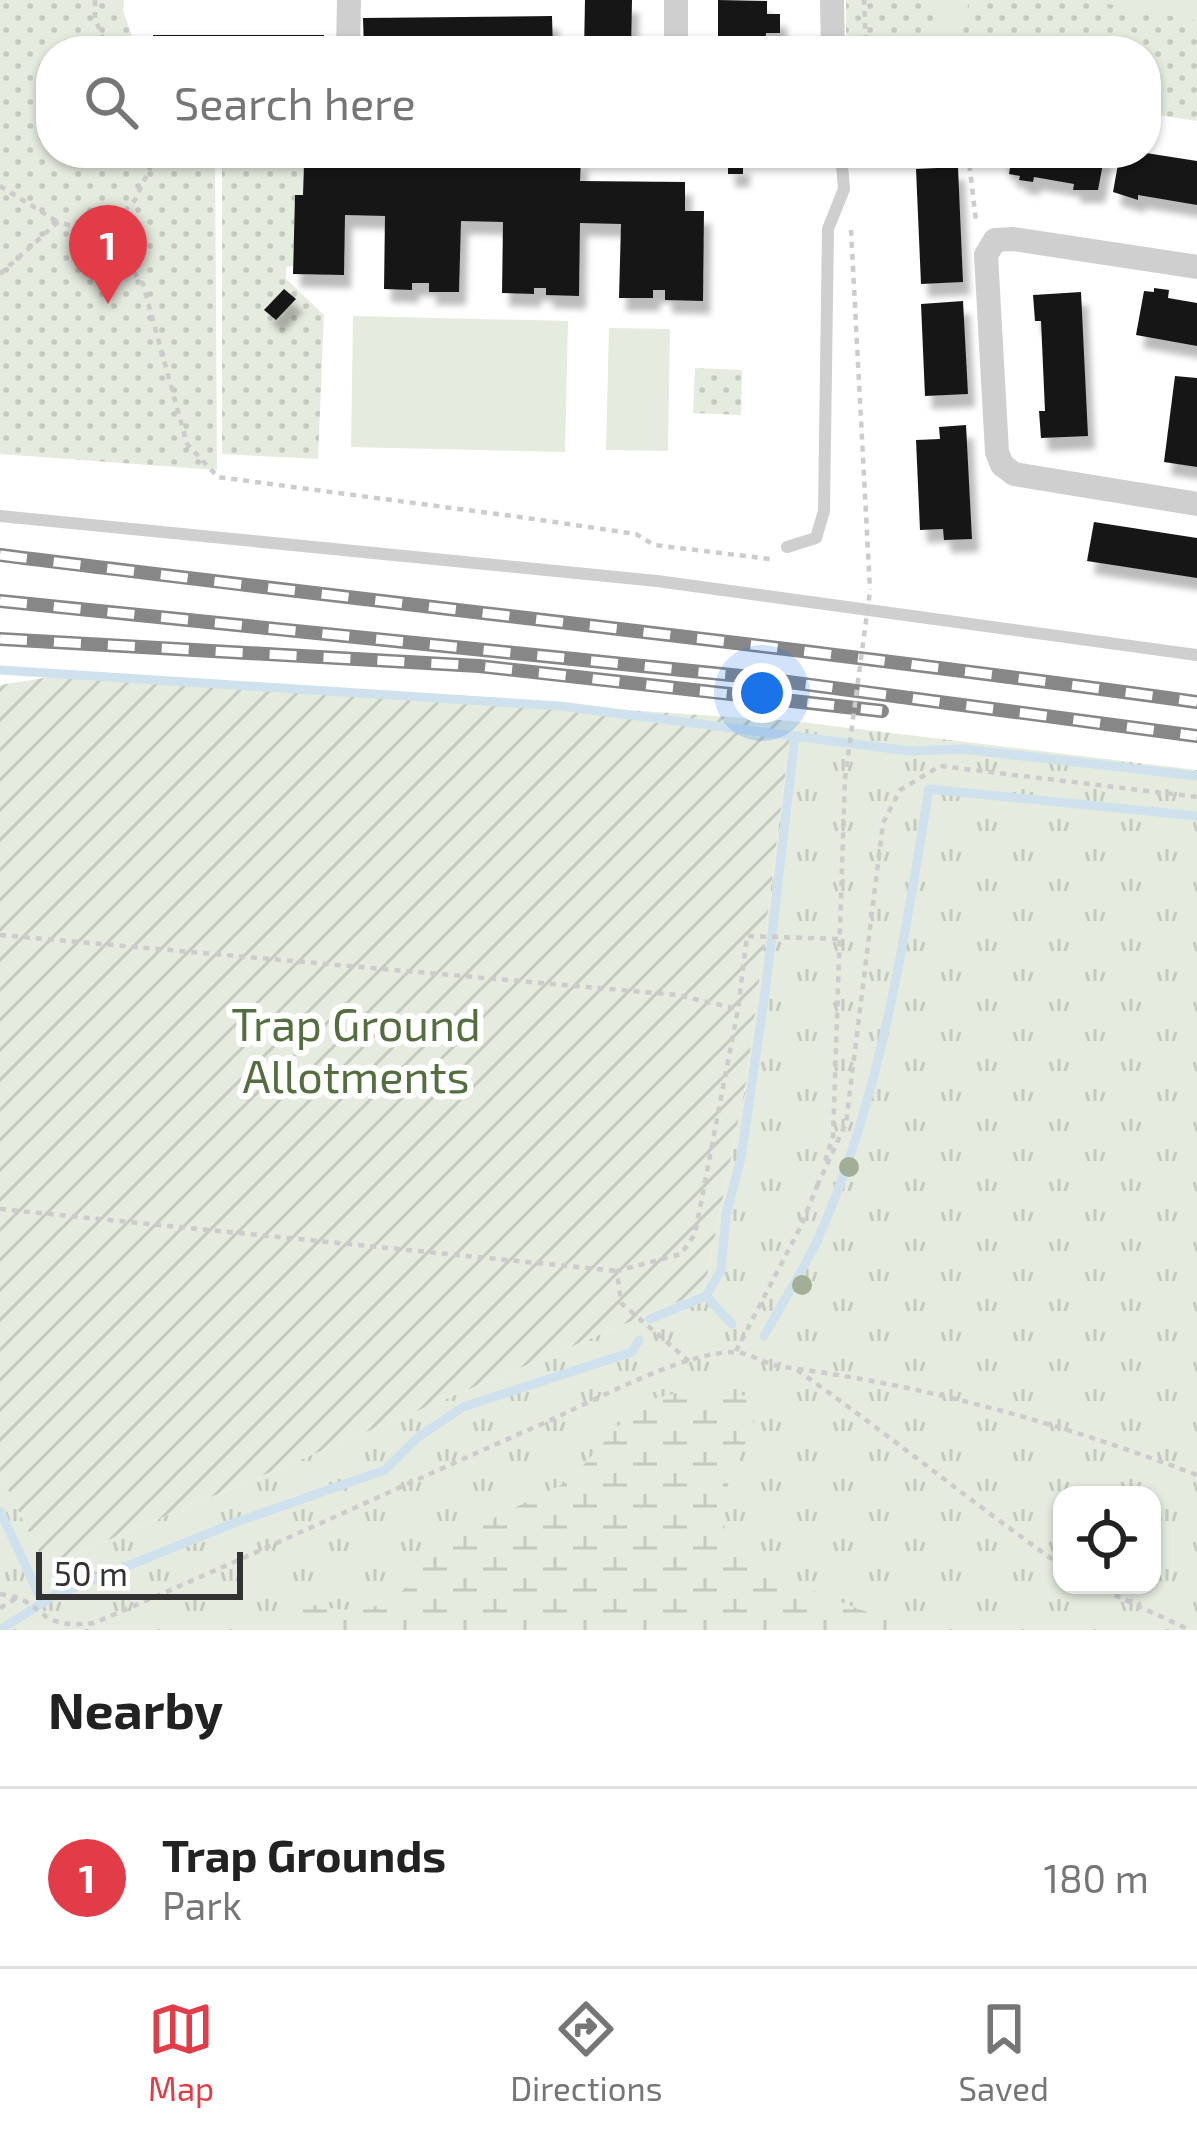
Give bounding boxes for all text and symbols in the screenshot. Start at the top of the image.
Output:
search box [36,36,1161,168]
icon: search [78,69,144,135]
text: Search here [174,75,416,129]
pin: 1 [69,205,147,304]
your location [732,663,792,723]
park label: Trap Ground Allotments [231,996,481,1102]
map controls [1053,1486,1161,1594]
button: locate [1053,1486,1161,1594]
scale bar [36,1546,243,1599]
text: 50 m [54,1553,128,1593]
text: Nearby [48,1678,223,1739]
text: Trap Grounds [162,1827,446,1881]
text: 1 [79,1854,95,1901]
text: 180 m [1043,1854,1149,1901]
text: Park [162,1881,242,1928]
tab: Map [148,1996,214,2108]
tab: Directions [510,1996,662,2108]
tab: Saved [958,1996,1049,2108]

